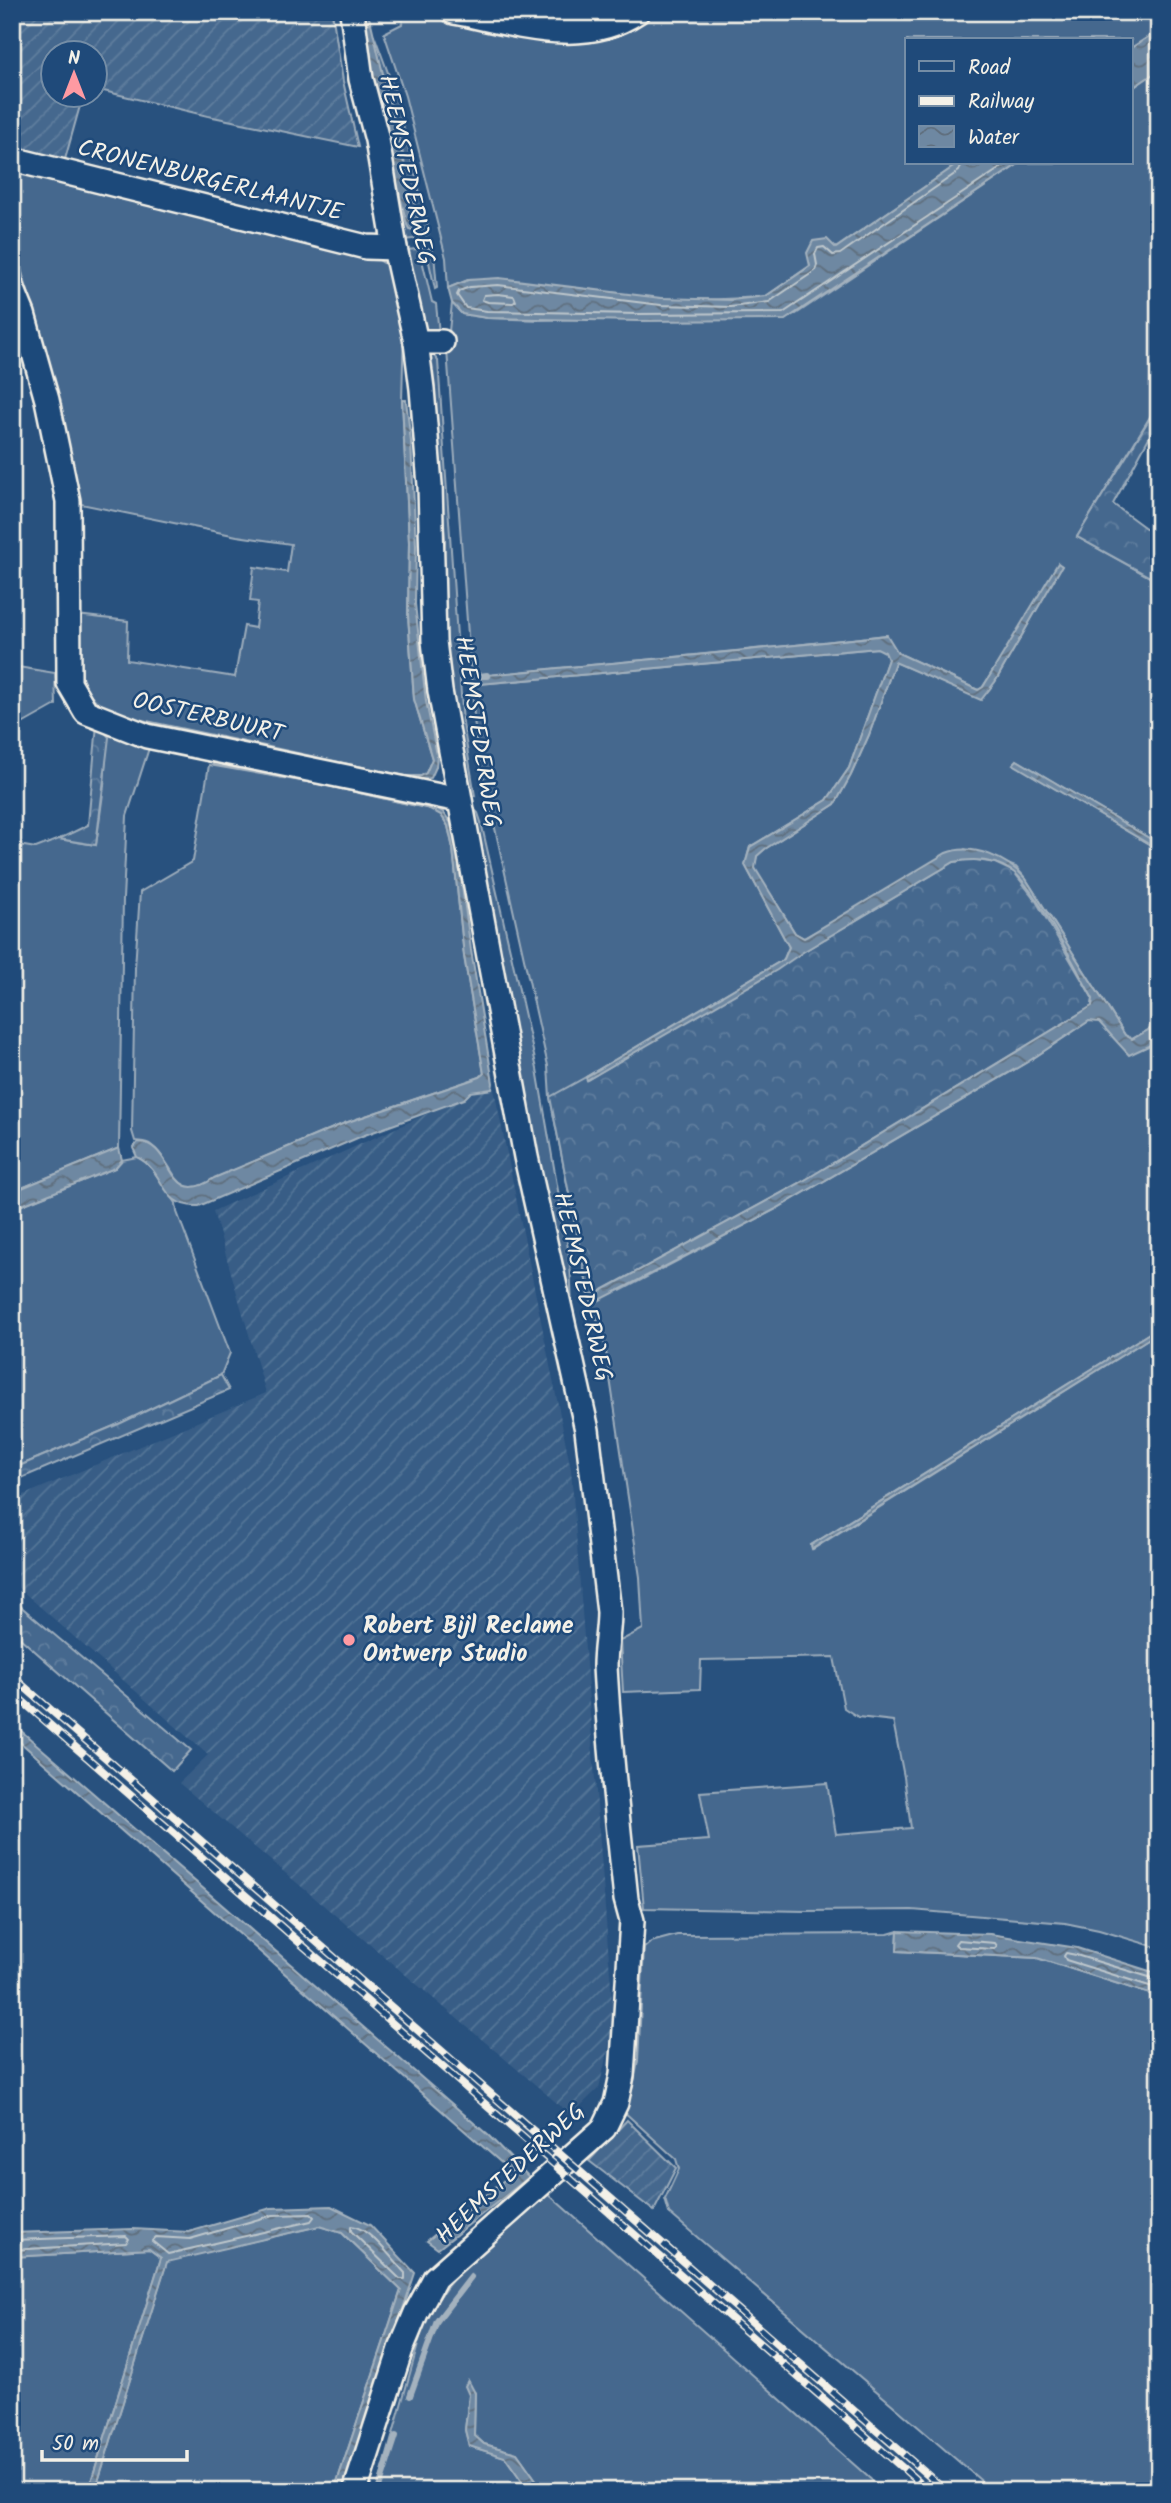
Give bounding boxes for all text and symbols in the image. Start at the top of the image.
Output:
north arrow [38,38,108,108]
legend [905,38,1132,164]
text: N [68,44,80,74]
text: Road [968,52,1011,85]
street label: HEEMSTEDERWEG [367,71,445,269]
text: Railway [968,86,1034,119]
text: Water [968,122,1020,155]
street label: CRONENBURGERLAANTJE [73,129,348,233]
street label: HEEMSTEDERWEG [443,633,511,831]
street label: OOSTERBUURT [129,682,289,755]
street label: HEEMSTEDERWEG [541,1188,623,1386]
place label: Robert Bijl Reclame Ontwerp Studio [363,1607,574,1674]
marker: Robert Bijl Reclame Ontwerp Studio [341,1632,357,1648]
street label: HEEMSTEDERWEG [427,2094,595,2254]
scale bar [42,2419,187,2463]
text: 50 m [52,2428,99,2461]

